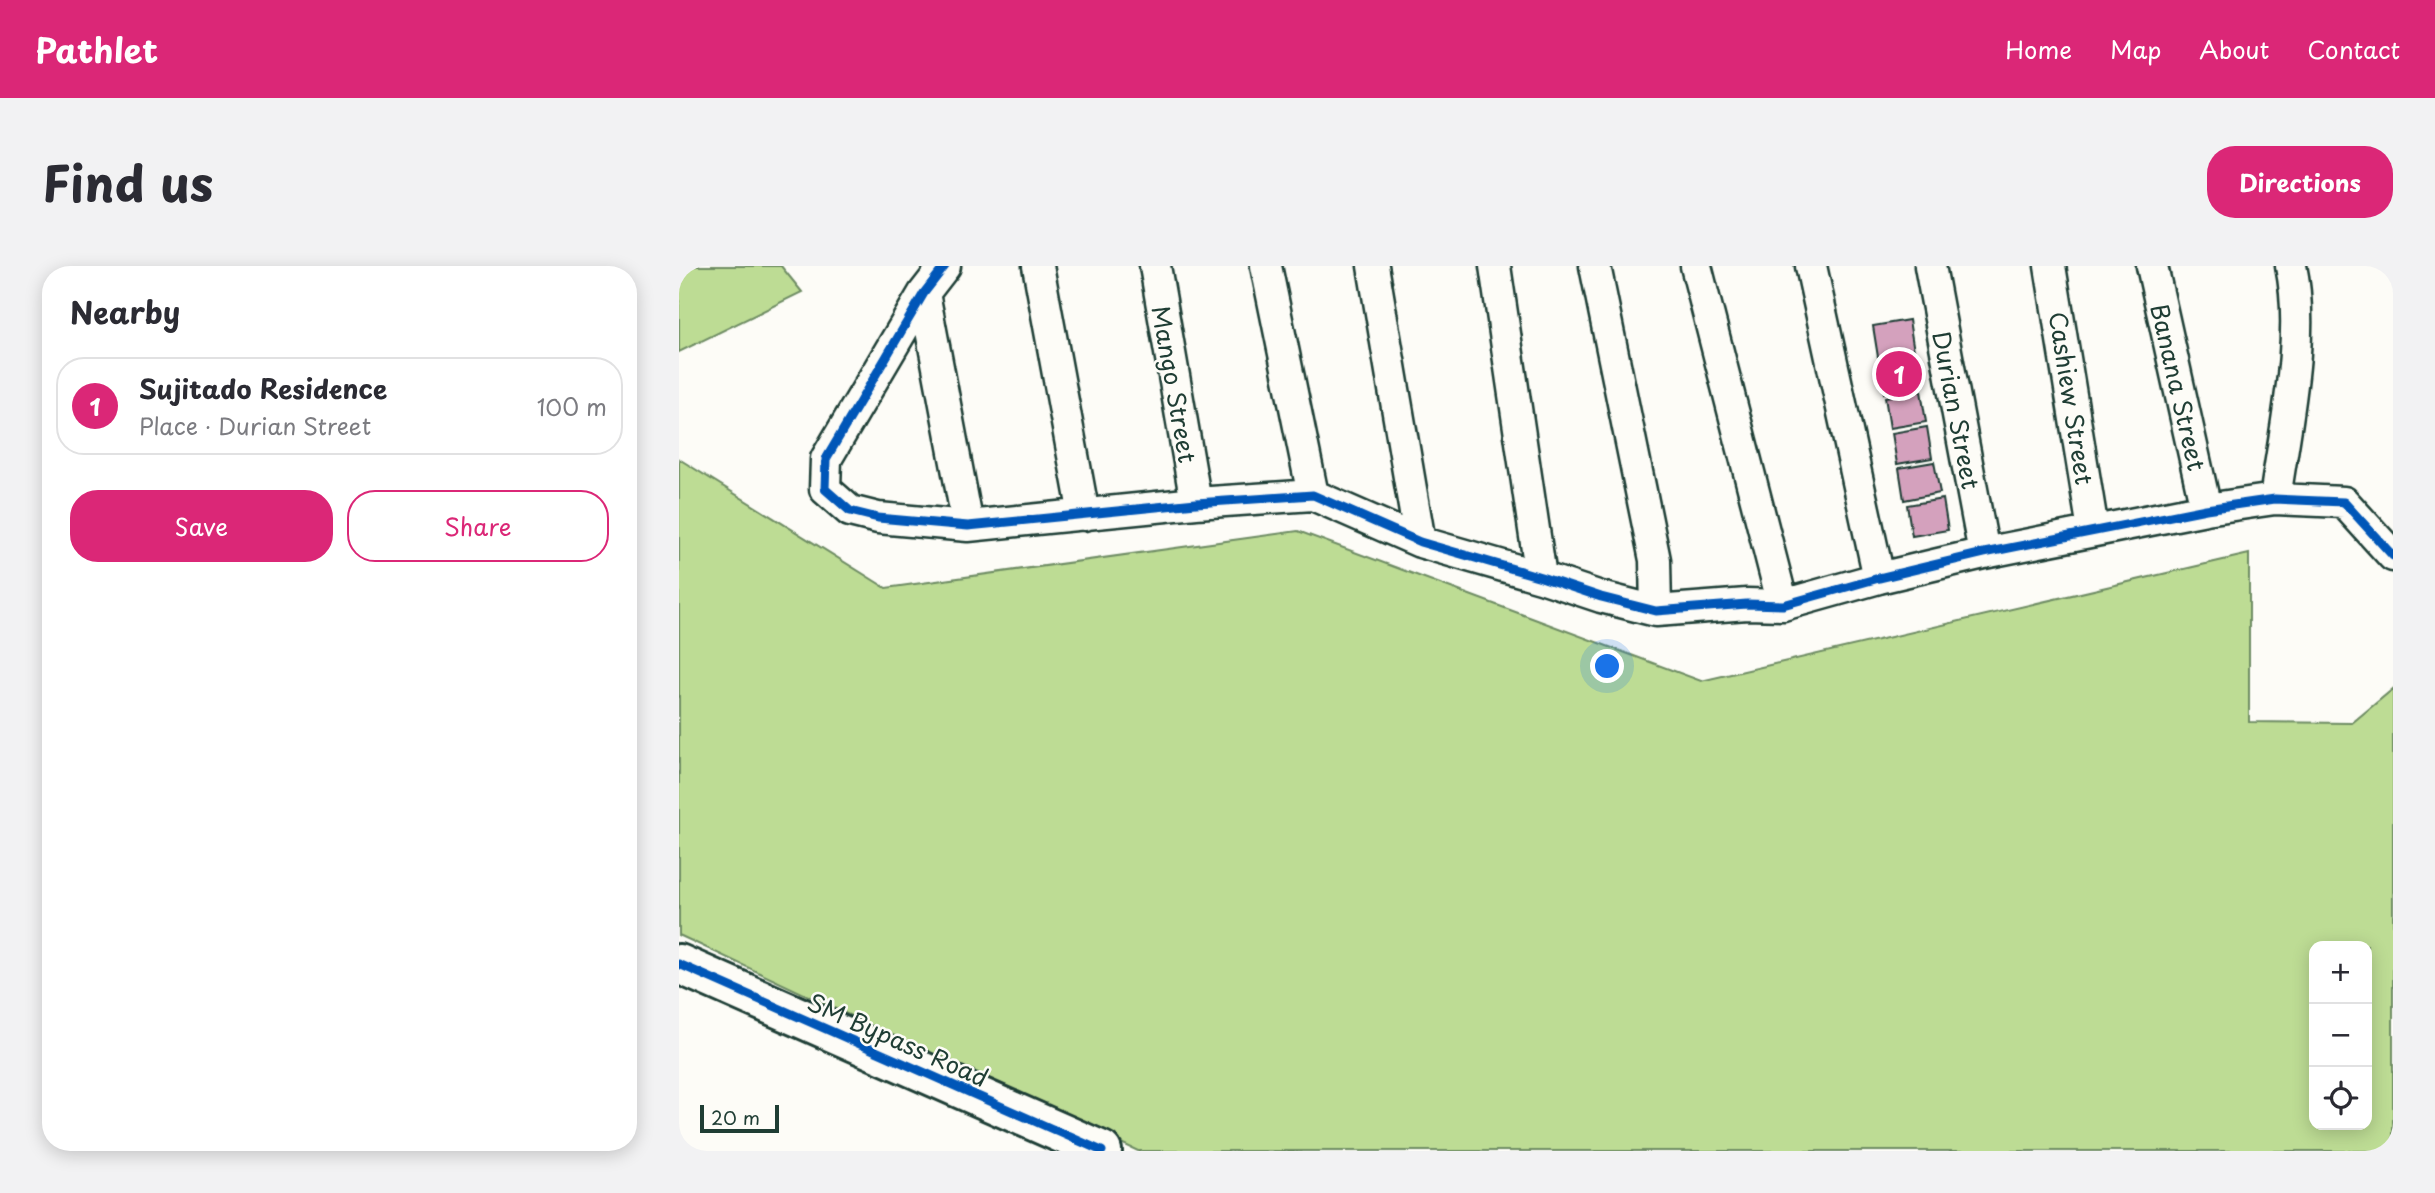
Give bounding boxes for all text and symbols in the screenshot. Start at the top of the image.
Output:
text: Pathlet [35,24,158,74]
text: Home [2005,31,2072,67]
text: Map [2110,31,2161,67]
text: About [2199,31,2269,67]
text: Contact [2307,31,2400,67]
text: Find us [42,145,213,219]
button: Directions [2207,146,2393,218]
text: Nearby [70,289,180,334]
street label: Banana Street [2142,300,2216,474]
street label: Mango Street [1143,303,1207,466]
street label: Cashiew Street [2041,309,2103,487]
street label: Durian Street [1924,328,1990,492]
pin: 1 [1876,348,1922,400]
text: Sujitado Residence [139,369,387,408]
text: 1 [90,389,101,424]
text: 100 m [537,389,607,424]
text: Place · Durian Street [139,408,371,443]
button: Save [70,490,333,562]
button: Share [347,490,609,562]
your location [1590,649,1624,683]
map controls [2309,941,2372,1130]
button: + [2309,941,2372,1004]
street label: SM Bypass Road [802,983,994,1095]
button: − [2309,1004,2372,1067]
button: locate [2309,1067,2372,1130]
scale bar [700,1102,779,1134]
text: 20 m [711,1103,760,1131]

